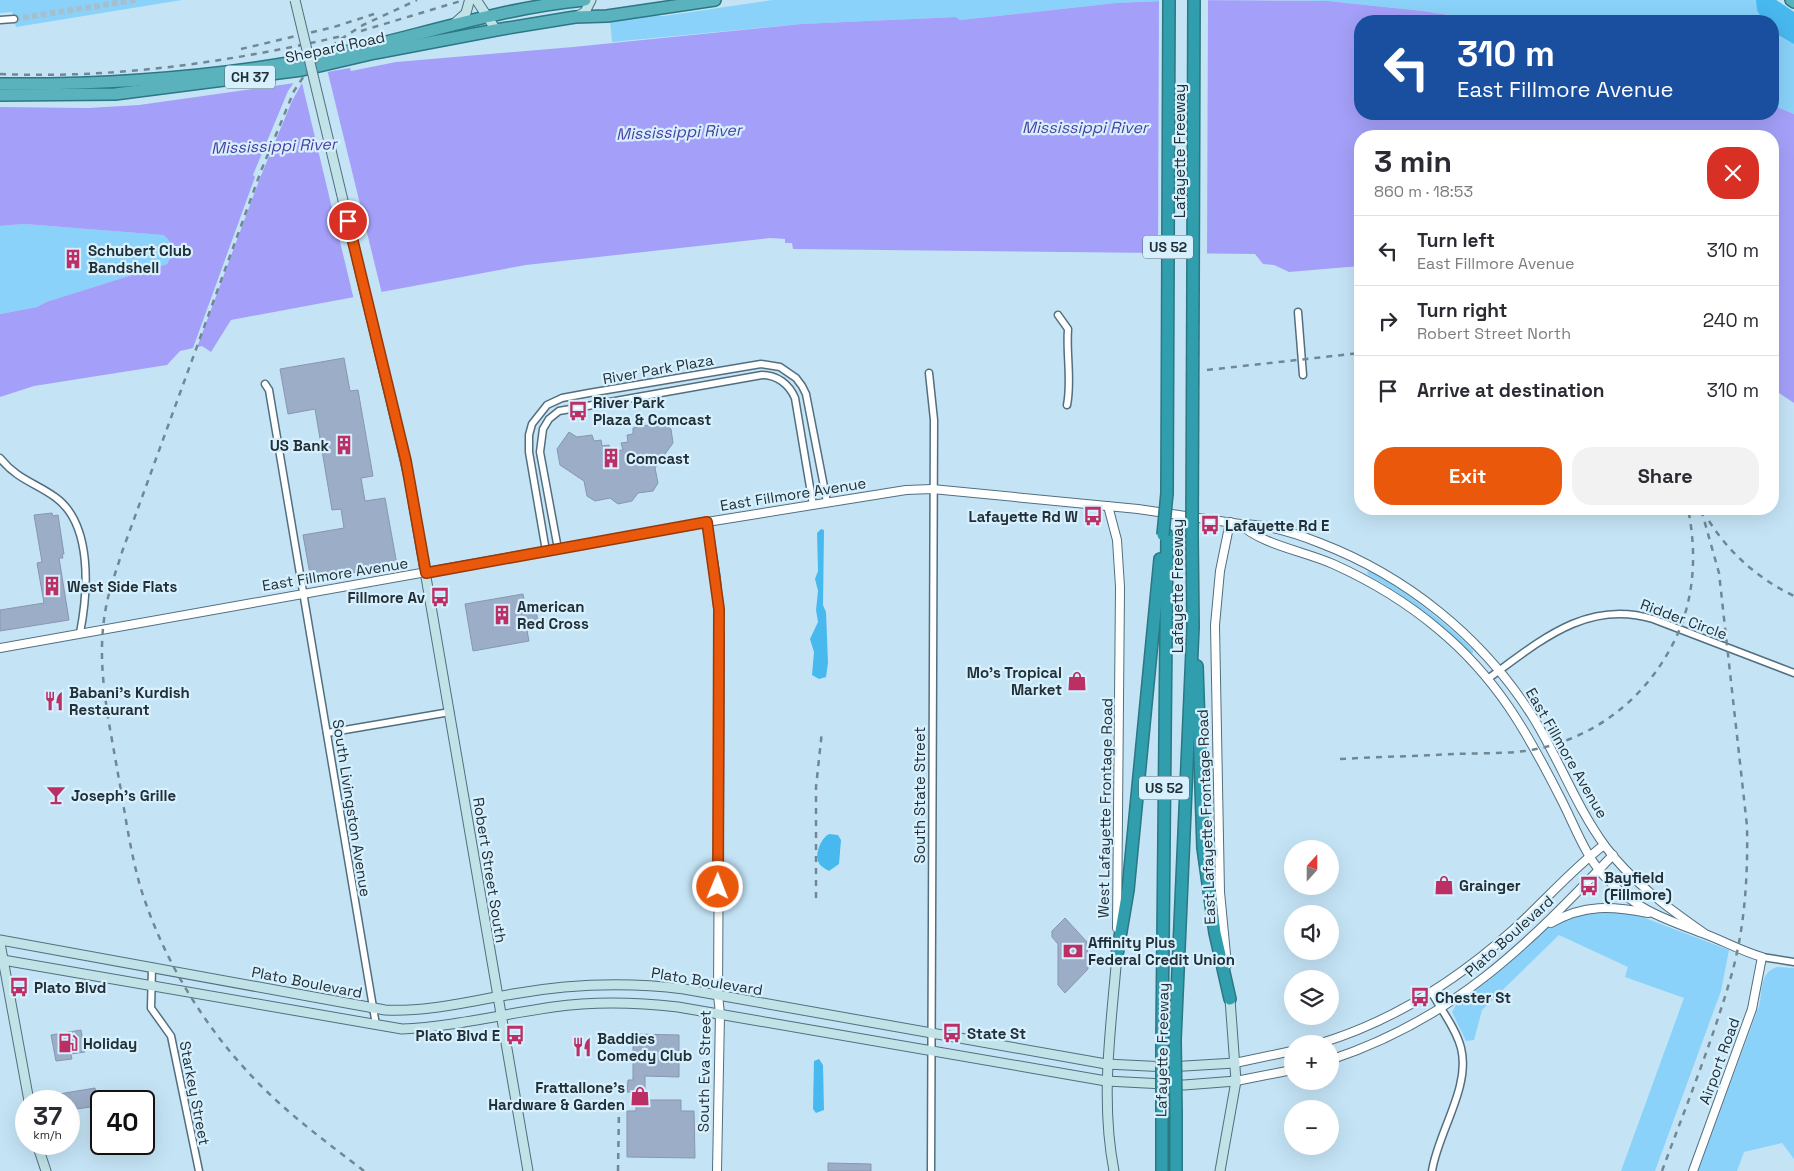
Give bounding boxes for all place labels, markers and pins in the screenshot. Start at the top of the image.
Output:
pin [327,200,369,242]
place label: Schubert Club Bandshell [88,241,192,277]
building icon: Schubert Club Bandshell [62,248,84,270]
place label: River Park Plaza & Comcast [593,393,711,429]
bus stop icon: River Park Plaza & Comcast [567,400,589,422]
building icon: US Bank [333,434,355,456]
place label: US Bank [270,436,330,455]
building icon: Comcast [600,447,622,469]
place label: Comcast [626,449,690,468]
bus stop icon: Lafayette Rd W [1082,505,1104,527]
place label: Lafayette Rd W [969,507,1079,526]
bus stop icon: Lafayette Rd E [1199,514,1221,536]
place label: Lafayette Rd E [1225,516,1329,535]
building icon: West Side Flats [41,575,63,597]
place label: West Side Flats [67,577,177,596]
bus stop icon: Fillmore Av [429,586,451,608]
place label: Fillmore Av [347,588,425,607]
place label: American Red Cross [517,597,589,633]
building icon: American Red Cross [491,604,513,626]
place label: Mo's Tropical Market [967,663,1062,699]
shop icon: Mo's Tropical Market [1066,670,1088,692]
place label: Babani's Kurdish Restaurant [69,683,190,719]
restaurant icon: Babani's Kurdish Restaurant [43,690,65,712]
bar icon: Joseph's Grille [45,784,67,806]
place label: Joseph's Grille [71,786,177,805]
place label: Bayfield (Fillmore) [1604,868,1672,904]
shop icon: Grainger [1433,874,1455,896]
bus stop icon: Bayfield (Fillmore) [1578,875,1600,897]
place label: Grainger [1459,876,1521,895]
place label: Affinity Plus Federal Credit Union [1088,933,1235,969]
bank icon: Affinity Plus Federal Credit Union [1062,940,1084,962]
bus stop icon: Plato Blvd [8,976,30,998]
place label: Plato Blvd [34,978,106,997]
bus stop icon: Chester St [1409,986,1431,1008]
place label: Chester St [1435,988,1511,1007]
bus stop icon: State St [941,1022,963,1044]
bus stop icon: Plato Blvd E [504,1024,526,1046]
place label: State St [967,1024,1026,1043]
place label: Plato Blvd E [416,1026,500,1045]
place label: Baddies Comedy Club [597,1029,692,1065]
fuel station icon: Holiday [57,1032,79,1054]
place label: Holiday [83,1034,137,1053]
restaurant icon: Baddies Comedy Club [571,1036,593,1058]
place label: Frattallone’s Hardware & Garden [488,1078,625,1114]
shop icon: Frattallone’s Hardware & Garden [629,1085,651,1107]

